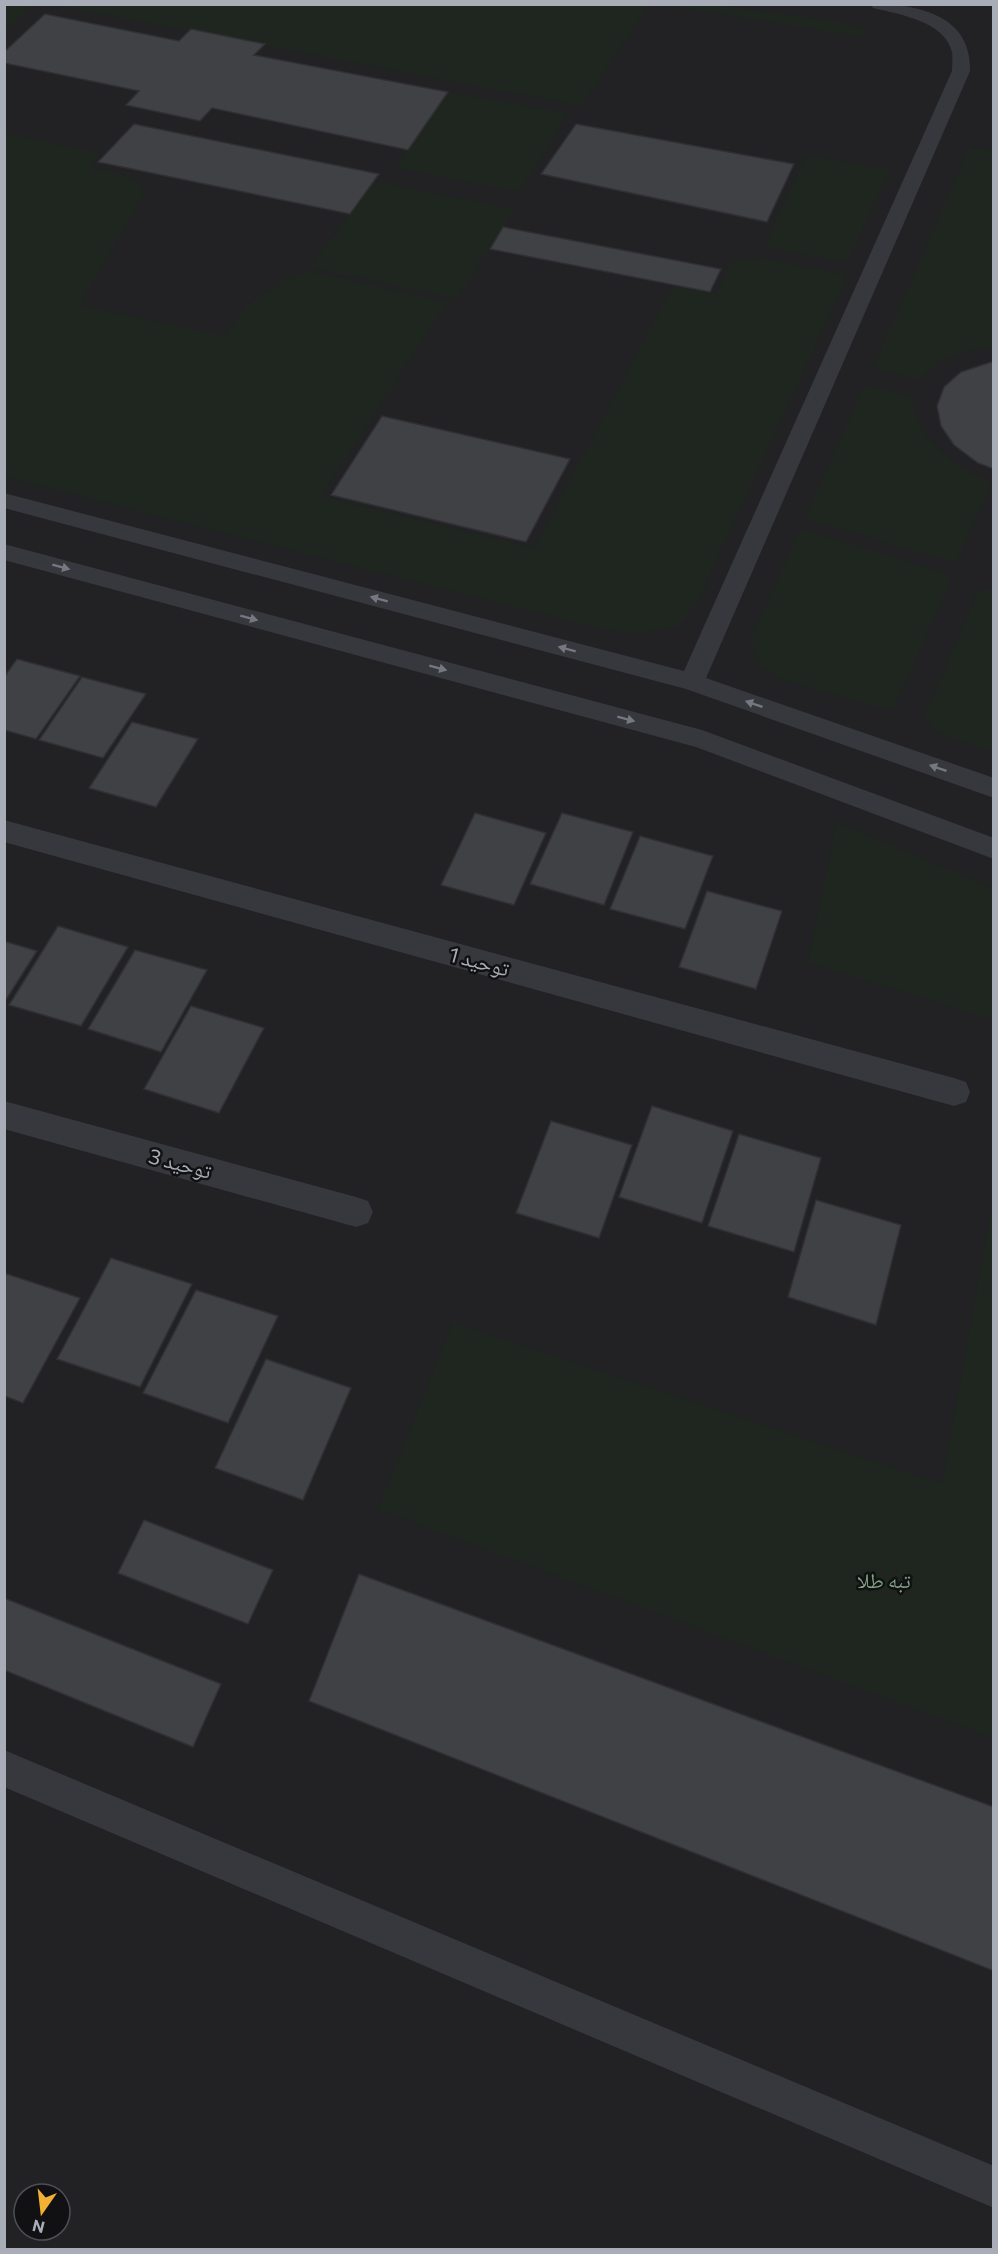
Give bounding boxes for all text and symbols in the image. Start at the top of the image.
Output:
one-way arrow [52,563,70,572]
one-way arrow [370,594,388,604]
one-way arrow [240,613,258,623]
one-way arrow [558,644,576,654]
one-way arrow [429,664,447,673]
one-way arrow [745,699,763,709]
one-way arrow [617,714,635,724]
one-way arrow [929,763,947,773]
street label: توحید 1 [447,941,512,981]
street label: توحید 3 [146,1142,214,1183]
park label: تبه طلا [857,1567,911,1593]
north arrow [12,2182,72,2242]
text: N [30,2216,46,2238]

